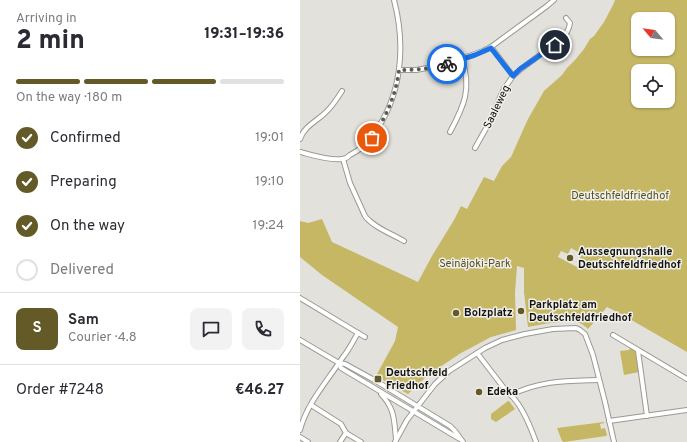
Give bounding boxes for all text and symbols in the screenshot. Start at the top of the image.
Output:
text: Arriving in [16,11,77,27]
north arrow [631,12,675,56]
map controls [631,12,675,108]
text: 2 min [16,25,85,58]
text: 19:31–19:36 [204,25,284,44]
pin [538,28,572,62]
icon: home [544,34,566,56]
courier [427,44,467,84]
icon: bike [436,53,458,75]
button: locate [631,64,675,108]
street label: Saaleweg [480,83,514,131]
text: On the way · 180 m [16,90,122,106]
pin [355,121,389,155]
icon: check [16,127,38,149]
icon: bag [361,127,383,149]
text: Confirmed [50,129,121,148]
text: 19:01 [255,130,284,146]
icon: check [16,171,38,193]
text: Preparing [50,173,117,192]
text: 19:10 [255,174,284,190]
park label: Deutschfeldfriedhof [571,189,669,203]
icon: check [16,215,38,237]
text: On the way [50,217,125,236]
text: 19:24 [253,218,284,234]
place label: Aussegnungshalle Deutschfeldfriedhof [578,245,681,272]
marker: Aussegnungshalle Deutschfeldfriedhof [565,253,575,263]
park label: Seinäjoki-Park [439,257,511,271]
text: Delivered [50,261,114,280]
place label: Parkplatz am Deutschfeldfriedhof [529,298,632,325]
place label: Bolzplatz [464,306,513,320]
marker: Parkplatz am Deutschfeldfriedhof [516,306,526,316]
button: chat [190,308,232,350]
button: phone [242,308,284,350]
marker: Bolzplatz [451,308,461,318]
text: Sam [68,311,99,330]
text: S [32,319,42,338]
text: Courier · 4.8 [68,330,137,346]
place label: Deutschfeld Friedhof [386,366,448,393]
marker: Deutschfeld Friedhof [373,374,383,384]
text: Order #7248 [16,381,104,400]
text: €46.27 [235,381,284,400]
place label: Edeka [487,385,518,399]
marker: Edeka [474,387,484,397]

